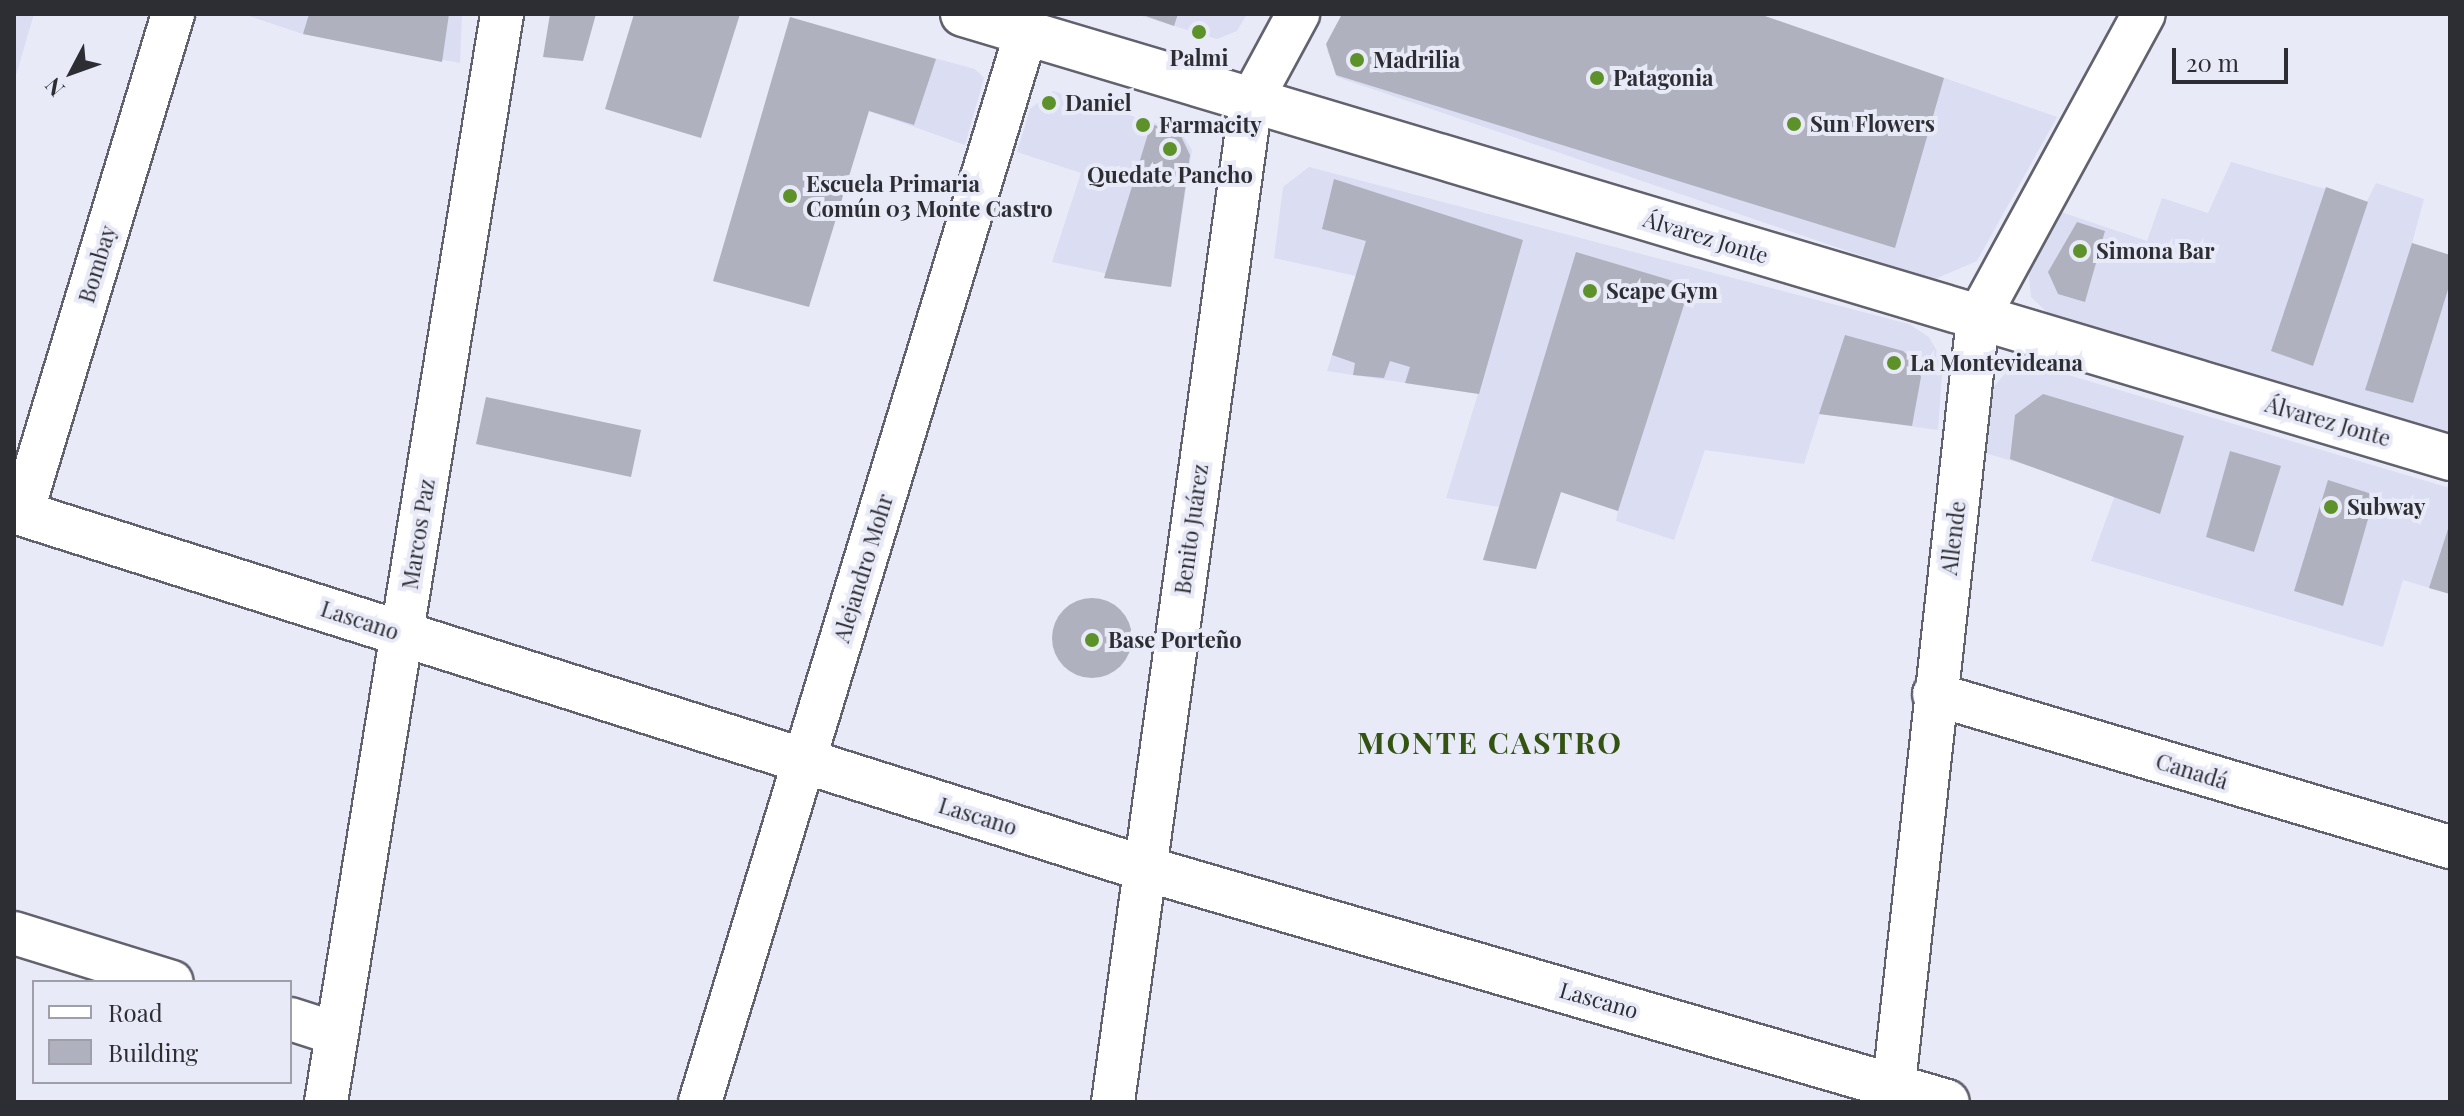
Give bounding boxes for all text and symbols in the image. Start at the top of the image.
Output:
marker: Palmi [1190,23,1208,41]
north arrow [32,32,112,112]
scale bar [2176,32,2292,82]
place label: Palmi [1170,45,1228,71]
text: 20 m [2186,46,2239,78]
place label: Madrilia [1373,47,1460,73]
marker: Madrilia [1348,51,1366,69]
place label: Patagonia [1613,65,1713,91]
marker: Patagonia [1588,69,1606,87]
text: N [37,72,70,104]
place label: Daniel [1065,90,1132,116]
marker: Daniel [1040,94,1058,112]
place label: Sun Flowers [1810,111,1935,137]
place label: Farmacity [1159,112,1262,138]
marker: Sun Flowers [1785,115,1803,133]
marker: Farmacity [1134,116,1152,134]
marker: Quedate Pancho [1161,140,1179,158]
place label: Quedate Pancho [1087,162,1253,188]
place label: Escuela Primaria Común 03 Monte Castro [806,170,1053,222]
marker: Escuela Primaria Común 03 Monte Castro [781,187,799,205]
street label: Álvarez Jonte [1640,206,1772,268]
street label: Bombay [73,222,121,306]
place label: Simona Bar [2096,238,2215,264]
marker: Simona Bar [2071,242,2089,260]
place label: Scape Gym [1606,278,1718,304]
marker: Scape Gym [1581,282,1599,300]
place label: La Montevideana [1910,350,2083,376]
marker: La Montevideana [1885,354,1903,372]
street label: Álvarez Jonte [2262,391,2394,451]
street label: Benito Juárez [1169,462,1213,596]
street label: Marcos Paz [396,477,440,591]
street label: Alejandro Mohr [828,490,898,646]
place label: Subway [2347,494,2425,520]
marker: Subway [2322,498,2340,516]
street label: Allende [1935,499,1971,577]
street label: Lascano [318,595,402,645]
place label: Base Porteño [1108,627,1242,653]
marker: Base Porteño [1083,631,1101,649]
district label: MONTE CASTRO [1357,724,1623,760]
street label: Canadá [2153,748,2231,794]
street label: Lascano [936,792,1020,840]
street label: Lascano [1557,976,1641,1024]
legend [32,980,292,1084]
text: Road [108,996,163,1028]
text: Building [108,1036,198,1068]

